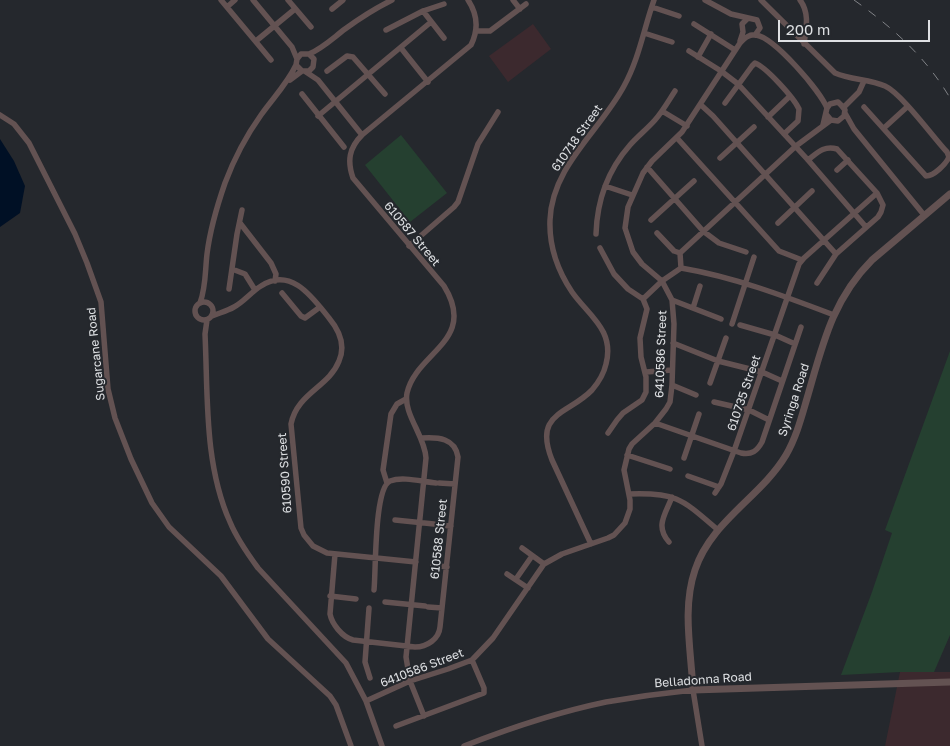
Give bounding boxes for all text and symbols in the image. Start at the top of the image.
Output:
scale bar [780,10,932,42]
text: 200 m [786,20,830,38]
street label: 610718 Street [549,102,605,174]
street label: 610587 Street [381,199,443,269]
street label: Sugarcane Road [84,307,108,401]
street label: 6410586 Street [652,310,670,398]
street label: 610735 Street [724,353,764,433]
street label: Syringa Road [775,362,813,438]
street label: 610590 Street [275,432,295,514]
street label: 610588 Street [428,498,450,580]
street label: 6410586 Street [378,646,466,690]
street label: Belladonna Road [654,669,752,691]

